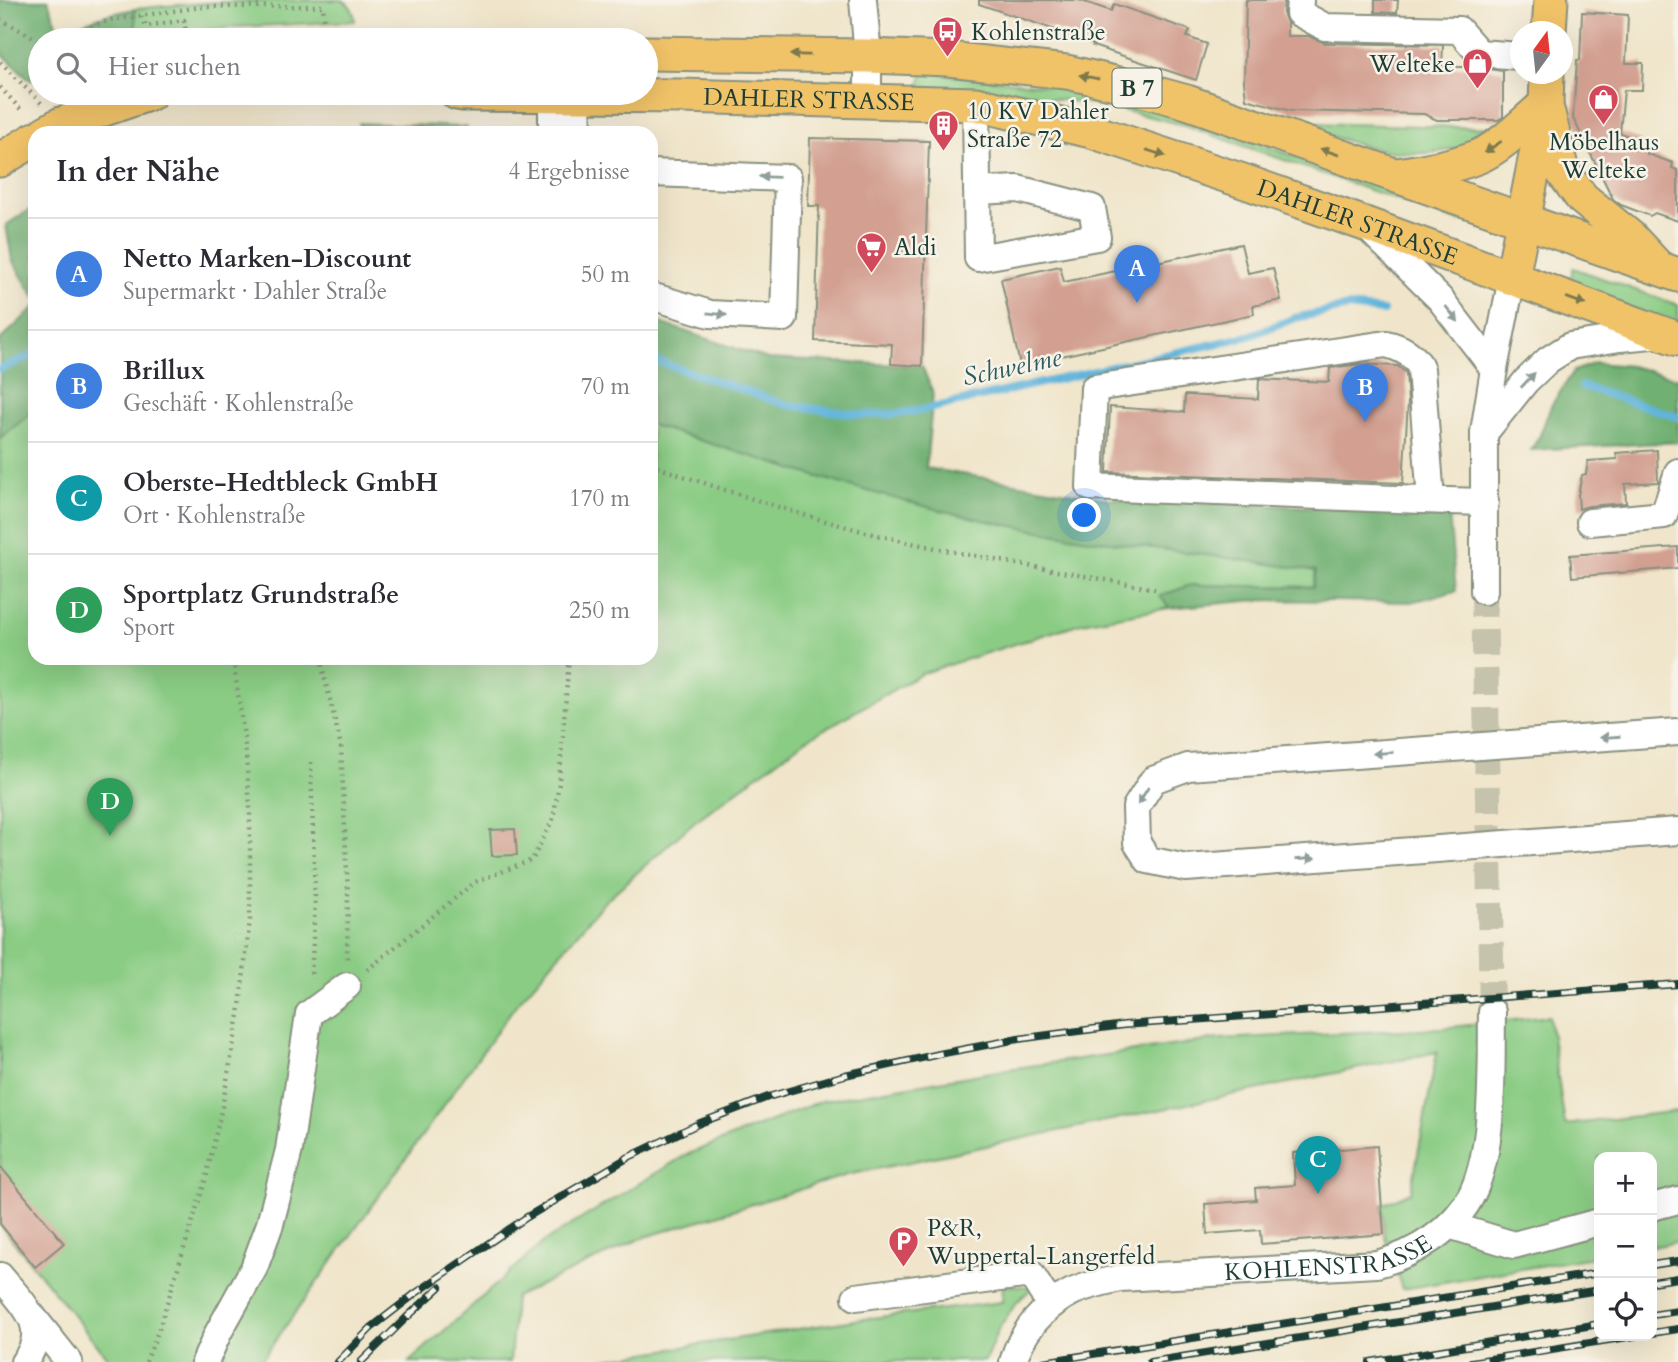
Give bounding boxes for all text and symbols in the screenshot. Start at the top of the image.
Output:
bus stop icon: Kohlenstraße [931,15,965,59]
place label: Kohlenstraße [971,16,1106,49]
north arrow [1510,21,1573,84]
search box [28,28,658,105]
shop icon: Welteke [1461,47,1495,91]
icon: search [52,48,90,86]
place label: Welteke [1368,48,1455,81]
text: Hier suchen [108,49,241,84]
one-way arrow [788,49,810,61]
road number: B 7 [1112,68,1162,108]
one-way arrow [1078,72,1100,83]
street label: DAHLER STRASSE [703,80,915,119]
shop icon: Möbelhaus Welteke [1587,83,1621,127]
place label: 10 KV Dahler Straße 72 [967,95,1109,156]
building icon: 10 KV Dahler Straße 72 [927,108,961,152]
place label: Möbelhaus Welteke [1549,126,1659,187]
one-way arrow [1484,140,1502,154]
one-way arrow [1319,146,1340,157]
one-way arrow [1146,148,1167,159]
text: In der Nähe [56,151,220,192]
text: 4 Ergebnisse [508,156,630,187]
street label: DAHLER STRASSE [1253,171,1463,273]
one-way arrow [757,172,779,183]
supermarket icon: Aldi [854,230,888,274]
place label: Aldi [894,231,937,264]
text: Netto Marken-Discount [123,241,411,276]
pin: A [1114,245,1160,303]
text: A [70,259,88,290]
text: 50 m [581,259,630,290]
text: Supermarkt · Dahler Straße [123,276,387,307]
one-way arrow [1565,296,1586,307]
one-way arrow [1445,305,1460,323]
one-way arrow [706,309,728,320]
water label: Schwelme [959,339,1066,395]
text: Brillux [123,353,205,388]
pin: B [1342,364,1388,422]
text: B [71,371,87,402]
text: 70 m [581,371,630,402]
one-way arrow [1520,371,1536,389]
text: Geschäft · Kohlenstraße [123,388,354,419]
text: Oberste-Hedtbleck GmbH [123,465,438,500]
text: C [70,483,88,514]
text: 170 m [569,483,630,514]
your location [1067,498,1101,532]
text: Ort · Kohlenstraße [123,500,306,531]
text: Sportplatz Grundstraße [123,577,399,612]
text: D [69,595,89,626]
text: 250 m [569,595,630,626]
text: Sport [123,612,175,643]
one-way arrow [1599,732,1621,743]
one-way arrow [1372,748,1394,759]
pin: D [87,778,133,836]
one-way arrow [1136,787,1149,806]
one-way arrow [1295,853,1317,864]
pin: C [1295,1136,1341,1194]
map controls [1594,1152,1657,1341]
button: + [1594,1152,1657,1215]
place label: P&R, Wuppertal-Langerfeld [926,1212,1156,1273]
button: − [1594,1215,1657,1278]
parking icon: P&R, Wuppertal-Langerfeld [887,1225,921,1269]
street label: KOHLENSTRASSE [1223,1227,1438,1289]
button: locate [1594,1278,1657,1341]

